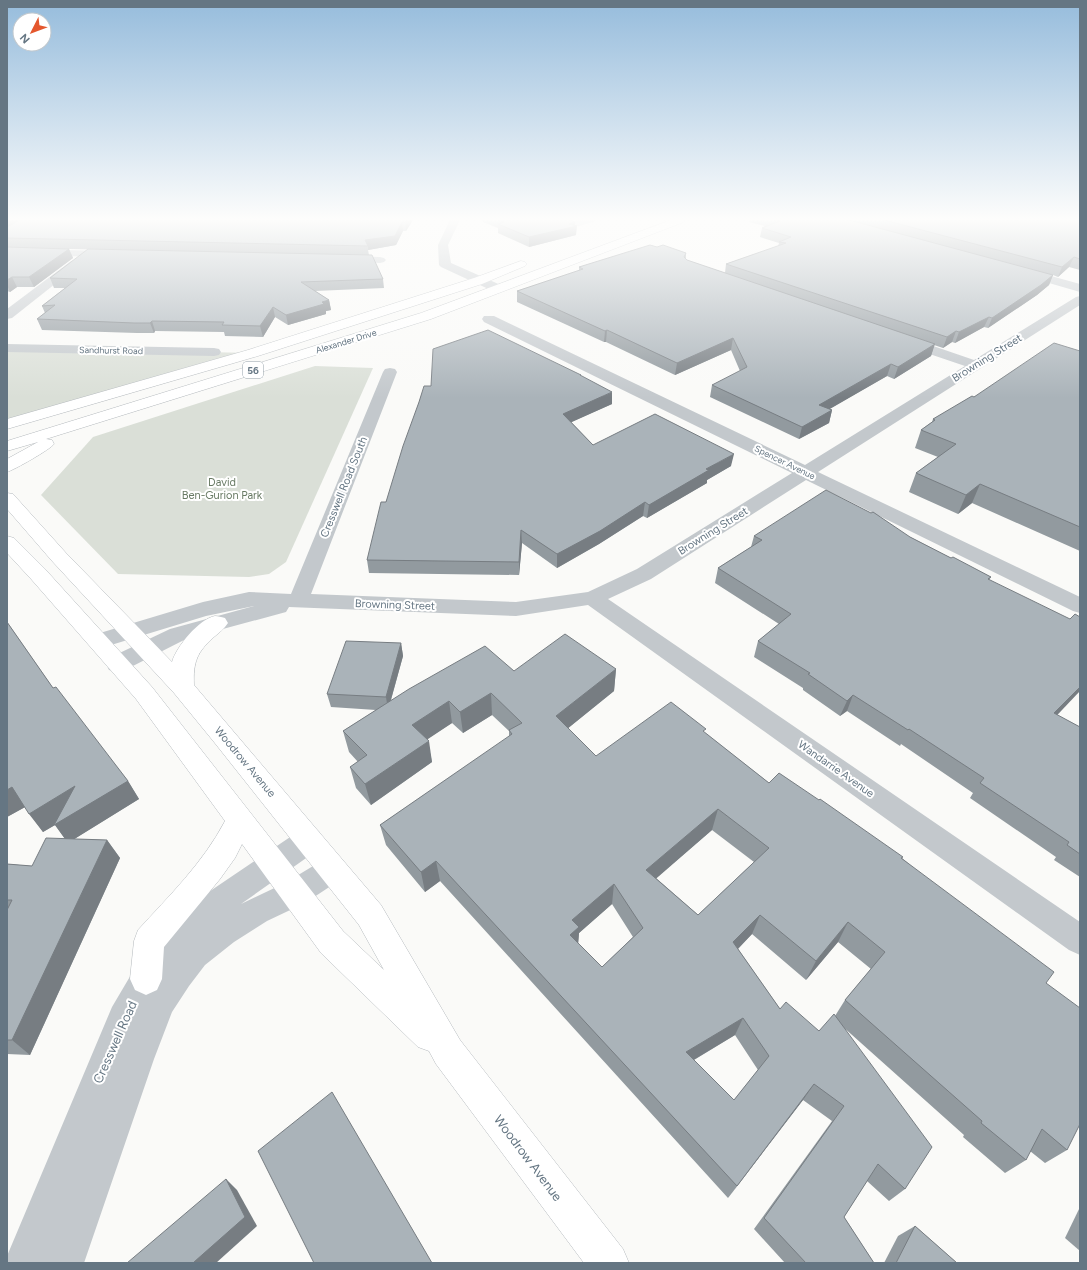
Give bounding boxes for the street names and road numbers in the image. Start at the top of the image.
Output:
street label: Alexander Drive [314,327,378,355]
street label: Browning Street [950,331,1024,385]
street label: Sandhurst Road [79,344,143,356]
road number: 56 [243,362,263,378]
street label: Cresswell Road South [318,435,370,539]
street label: Spencer Avenue [753,443,817,482]
street label: Browning Street [676,504,750,558]
street label: Browning Street [355,597,435,613]
street label: Woodrow Avenue [212,724,278,800]
street label: Wandarrie Avenue [795,738,877,800]
street label: Cresswell Road [90,998,140,1086]
street label: Woodrow Avenue [491,1112,565,1204]

